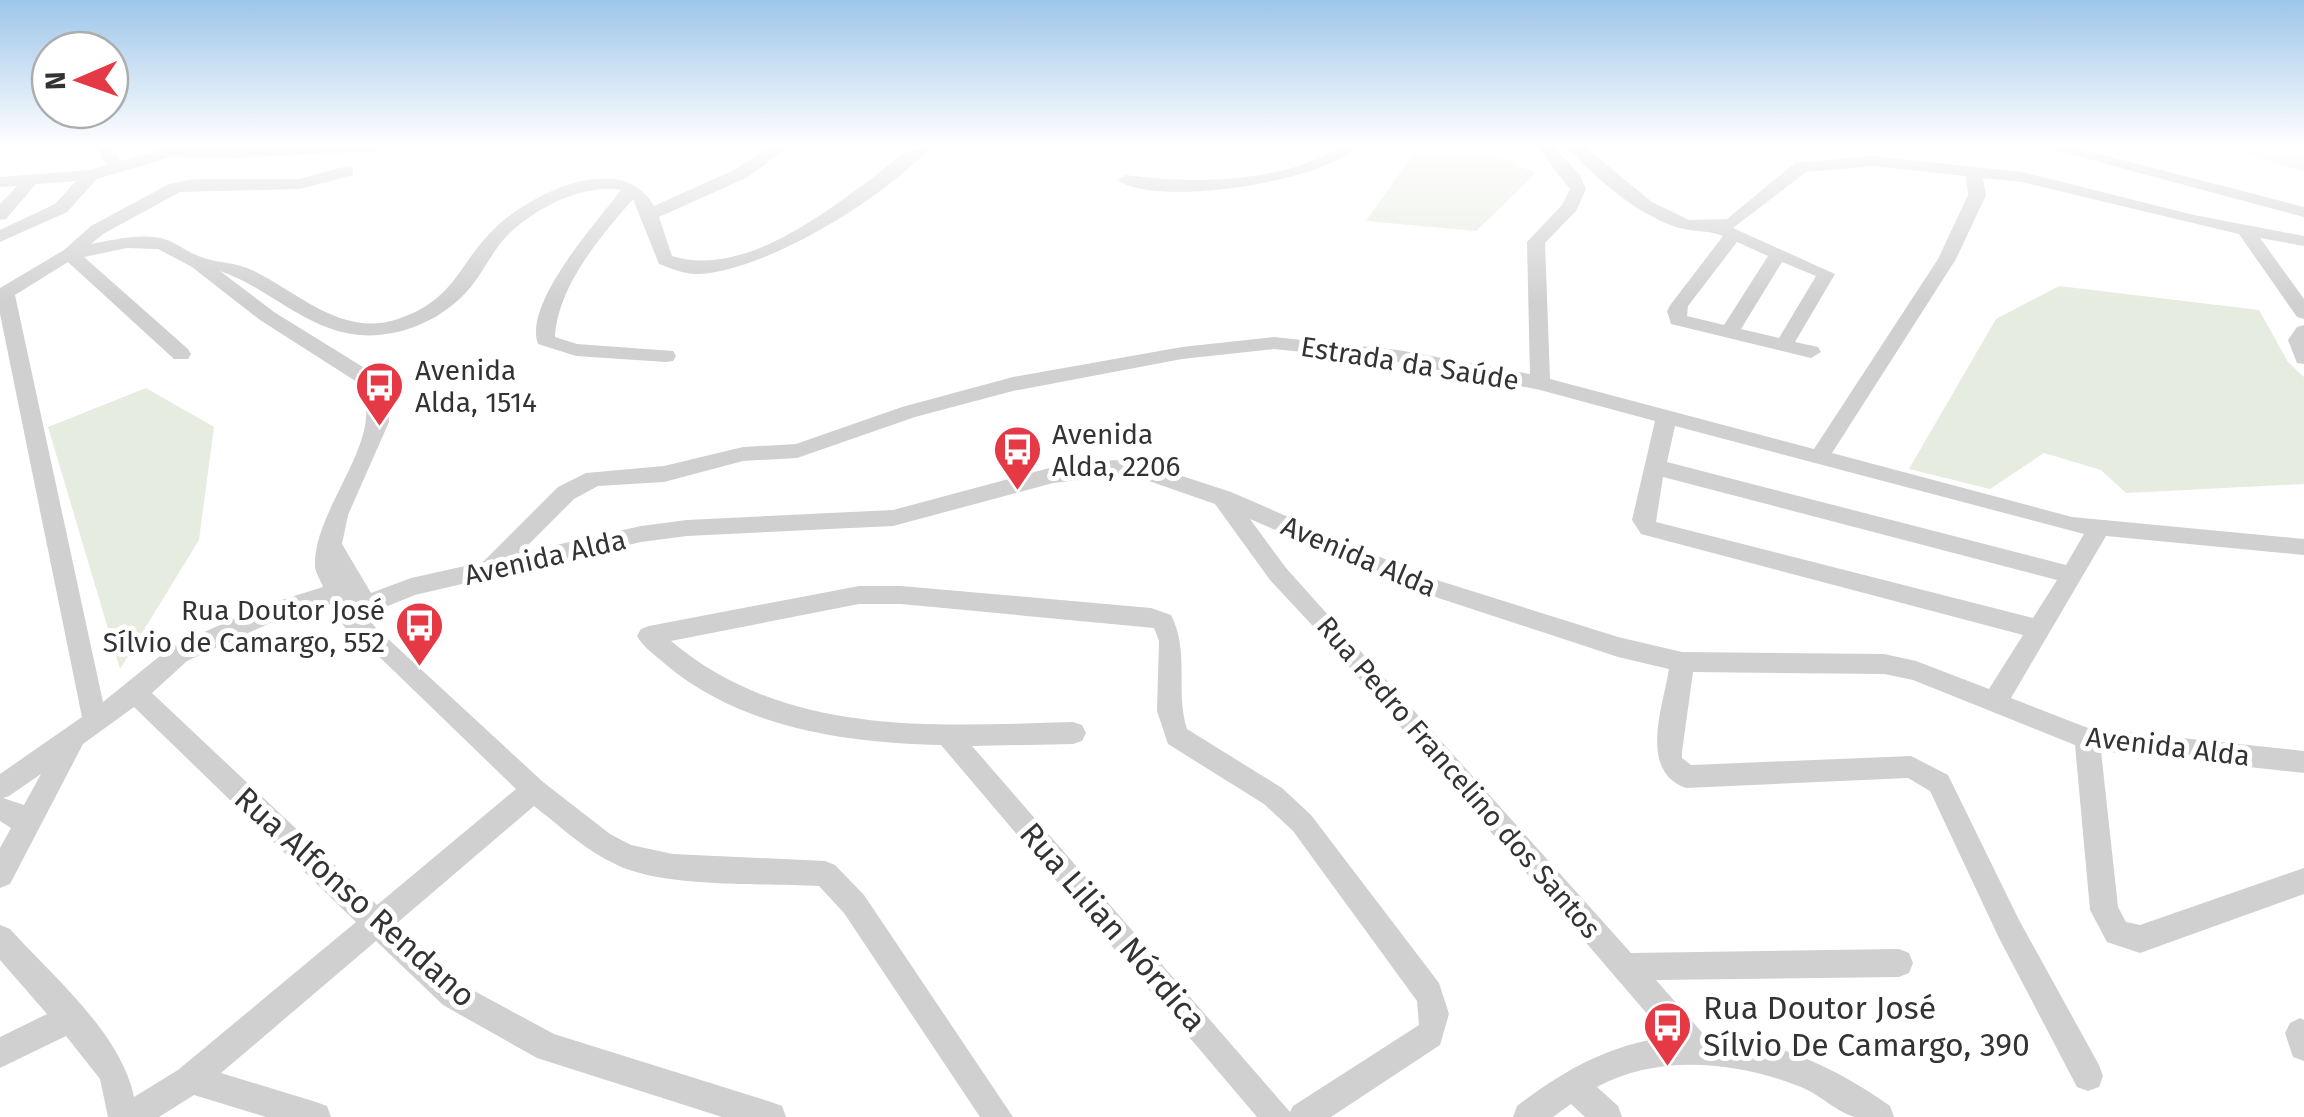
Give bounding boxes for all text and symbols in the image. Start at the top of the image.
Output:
north arrow [30,30,130,130]
text: N [39,71,72,91]
street label: Estrada da Saúde [1298,330,1521,397]
place label: Avenida Alda, 1514 [415,354,537,419]
bus stop icon: Avenida Alda, 1514 [354,360,406,428]
place label: Avenida Alda, 2206 [1052,418,1181,483]
bus stop icon: Avenida Alda, 2206 [991,424,1043,492]
street label: Avenida Alda [1277,509,1441,604]
street label: Avenida Alda [461,523,629,592]
place label: Rua Doutor José Sílvio de Camargo, 552 [103,594,385,659]
bus stop icon: Rua Doutor José Sílvio de Camargo, 552 [394,600,446,668]
street label: Rua Pedro Francelino dos Santos [1310,610,1607,945]
street label: Avenida Alda [2084,720,2252,773]
street label: Rua Alfonso Rendano [227,779,483,1015]
street label: Rua Lilian Nórdica [1012,815,1214,1039]
place label: Rua Doutor José Sílvio De Camargo, 390 [1703,989,2030,1064]
bus stop icon: Rua Doutor José Sílvio De Camargo, 390 [1642,1000,1694,1068]

